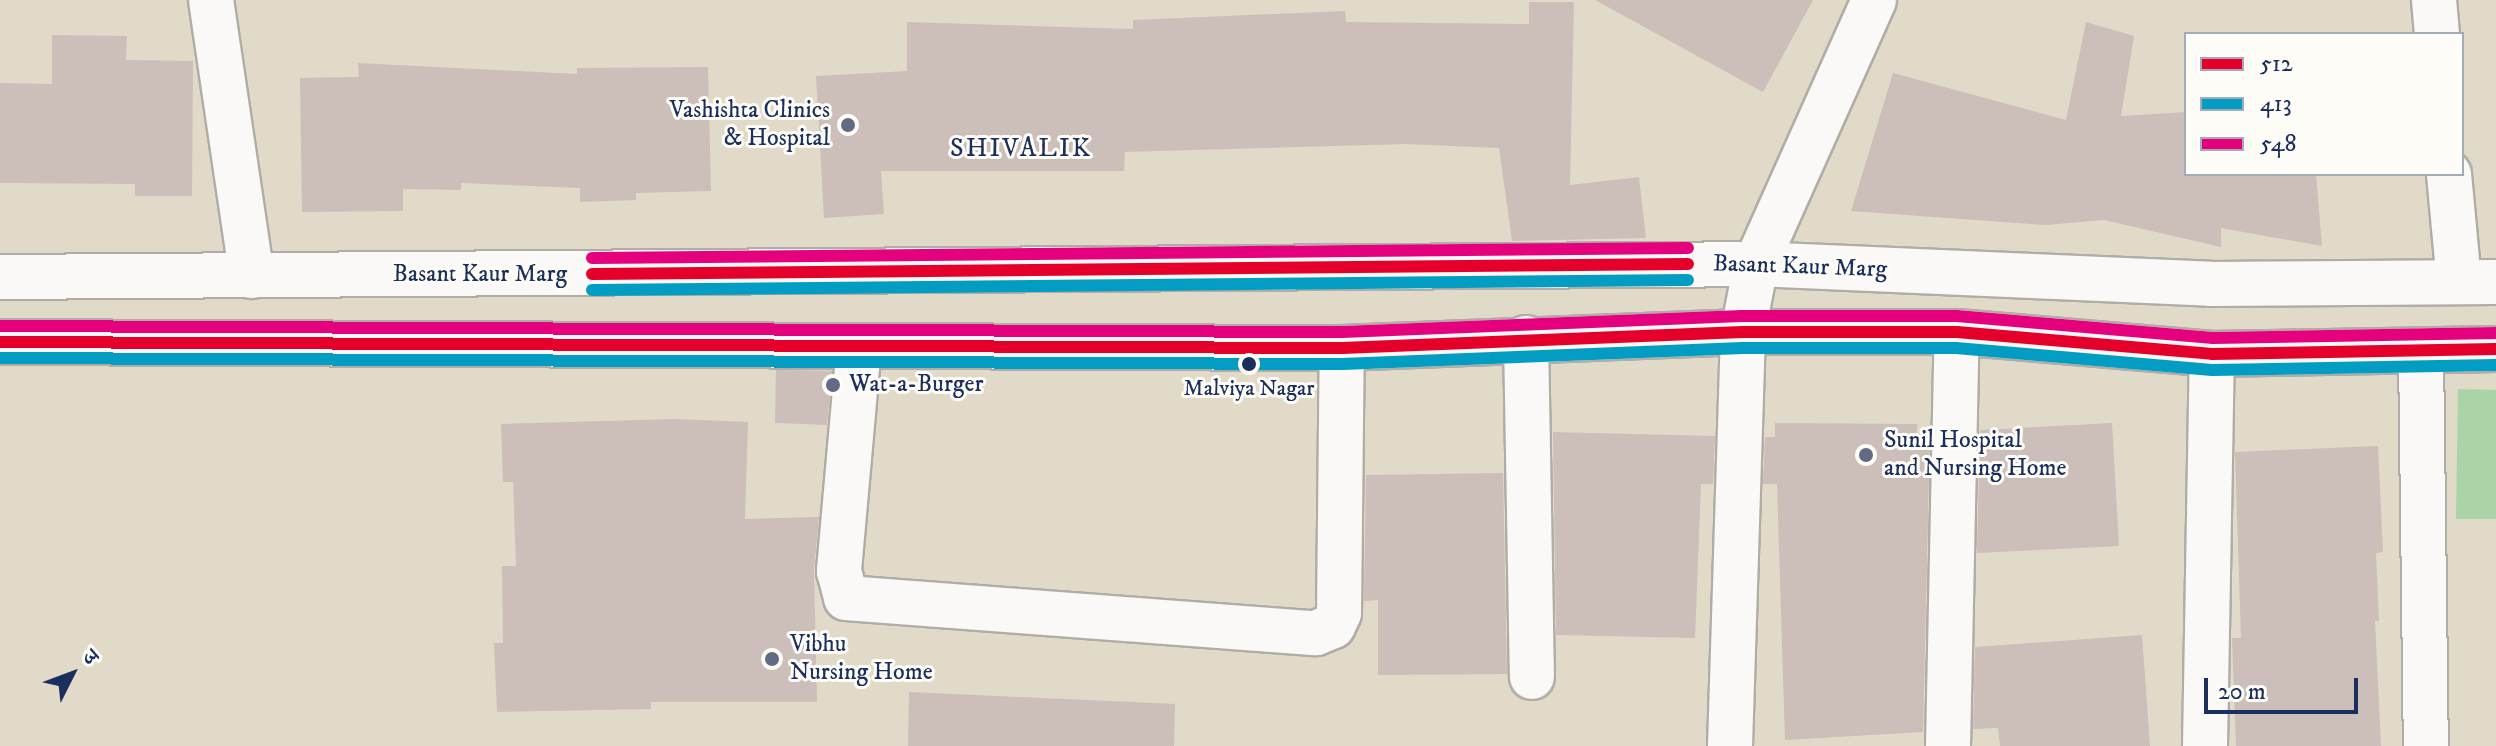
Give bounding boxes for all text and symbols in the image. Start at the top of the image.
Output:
legend [2184,32,2464,176]
text: 512 [2260,49,2293,79]
text: 413 [2260,89,2292,119]
place label: Vashishta Clinics & Hospital [669,97,830,153]
marker: Vashishta Clinics & Hospital [837,114,859,136]
text: 548 [2260,129,2296,159]
district label: SHIVALIK [950,133,1092,165]
street label: Basant Kaur Marg [1712,250,1888,284]
street label: Basant Kaur Marg [393,261,567,289]
marker: Malviya Nagar [1241,356,1257,372]
place label: Wat-a-Burger [849,371,983,399]
marker: Wat-a-Burger [824,376,842,394]
place label: Malviya Nagar [1184,376,1314,402]
place label: Sunil Hospital and Nursing Home [1884,427,2066,483]
marker: Sunil Hospital and Nursing Home [1855,444,1877,466]
place label: Vibhu Nursing Home [790,631,933,687]
north arrow [32,634,112,714]
text: उ [76,644,104,671]
marker: Vibhu Nursing Home [761,648,783,670]
scale bar [2208,662,2362,712]
text: 20 m [2218,677,2266,707]

